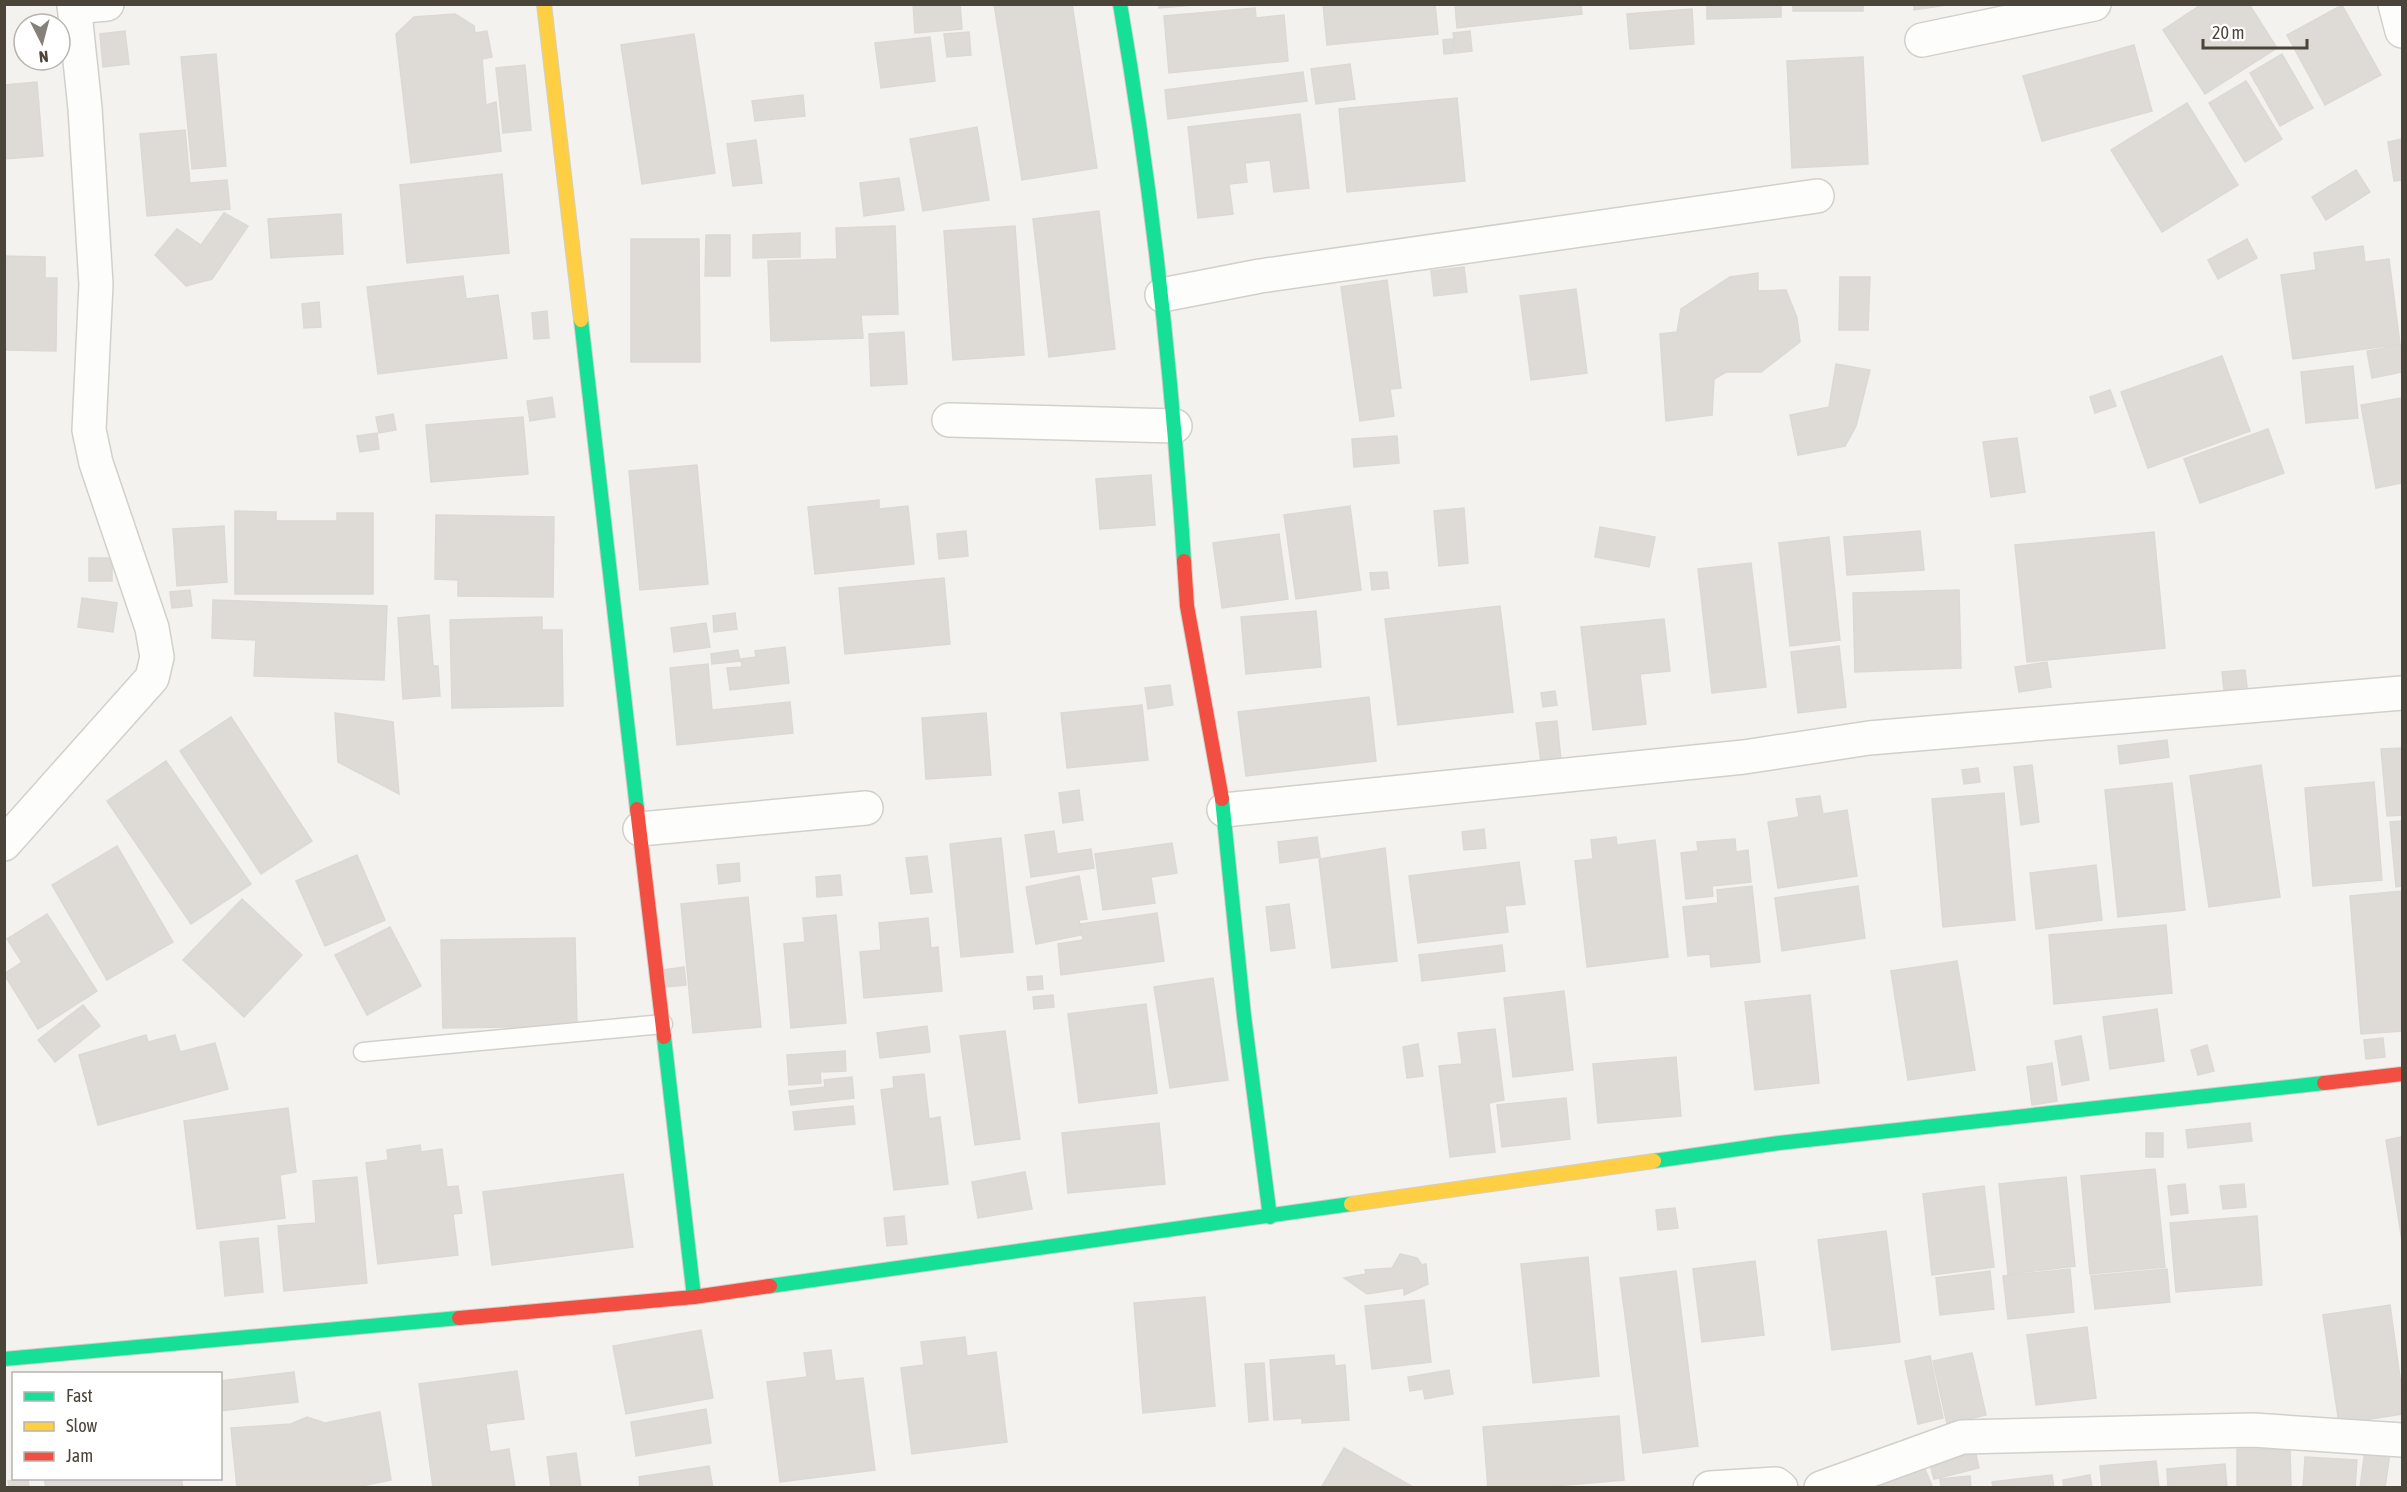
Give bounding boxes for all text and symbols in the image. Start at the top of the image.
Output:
north arrow [12,12,72,72]
scale bar [2203,12,2306,50]
text: 20 m [2212,22,2244,43]
text: N [38,47,49,66]
legend [12,1372,222,1480]
text: Fast [66,1385,93,1406]
text: Slow [66,1415,97,1436]
text: Jam [66,1445,93,1466]

